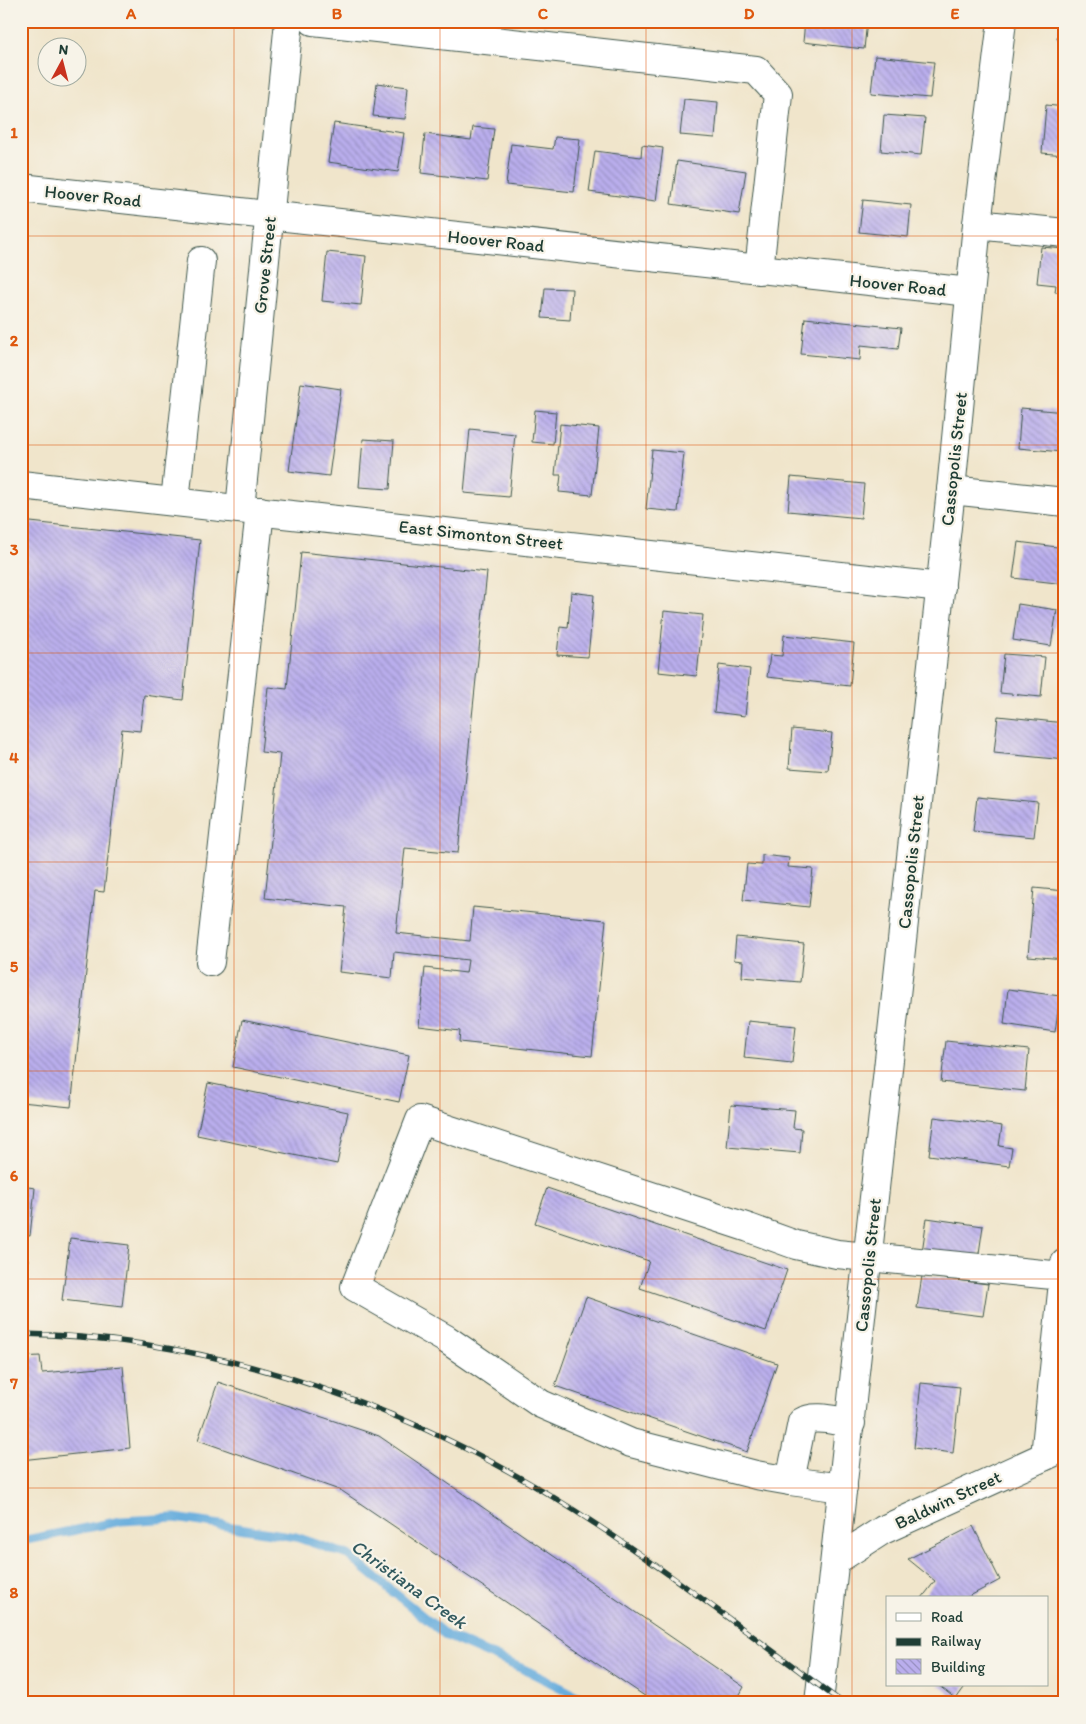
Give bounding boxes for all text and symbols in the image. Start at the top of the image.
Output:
text: A [125,4,137,23]
text: B [332,4,343,23]
text: C [538,4,549,23]
text: D [744,4,755,23]
text: E [951,4,960,23]
north arrow [38,38,88,88]
text: N [58,41,69,59]
text: 1 [10,123,18,142]
street label: Hoover Road [43,180,143,212]
street label: Grove Street [249,215,281,315]
street label: Hoover Road [446,225,546,257]
street label: Hoover Road [848,269,948,301]
text: 2 [10,331,19,350]
street label: Cassopolis Street [936,391,972,527]
street label: East Simonton Street [398,515,565,555]
text: 3 [10,540,19,559]
text: 4 [9,748,19,767]
street label: Cassopolis Street [893,794,929,930]
text: 5 [10,957,19,976]
text: 6 [10,1166,19,1185]
street label: Cassopolis Street [850,1197,886,1333]
text: 7 [9,1374,18,1393]
street label: Baldwin Street [891,1466,1005,1534]
water label: Christiana Creek [347,1534,472,1634]
text: 8 [10,1583,19,1602]
legend [886,1596,1048,1686]
text: Road [931,1608,964,1626]
text: Railway [931,1632,981,1650]
text: Building [931,1658,985,1676]

